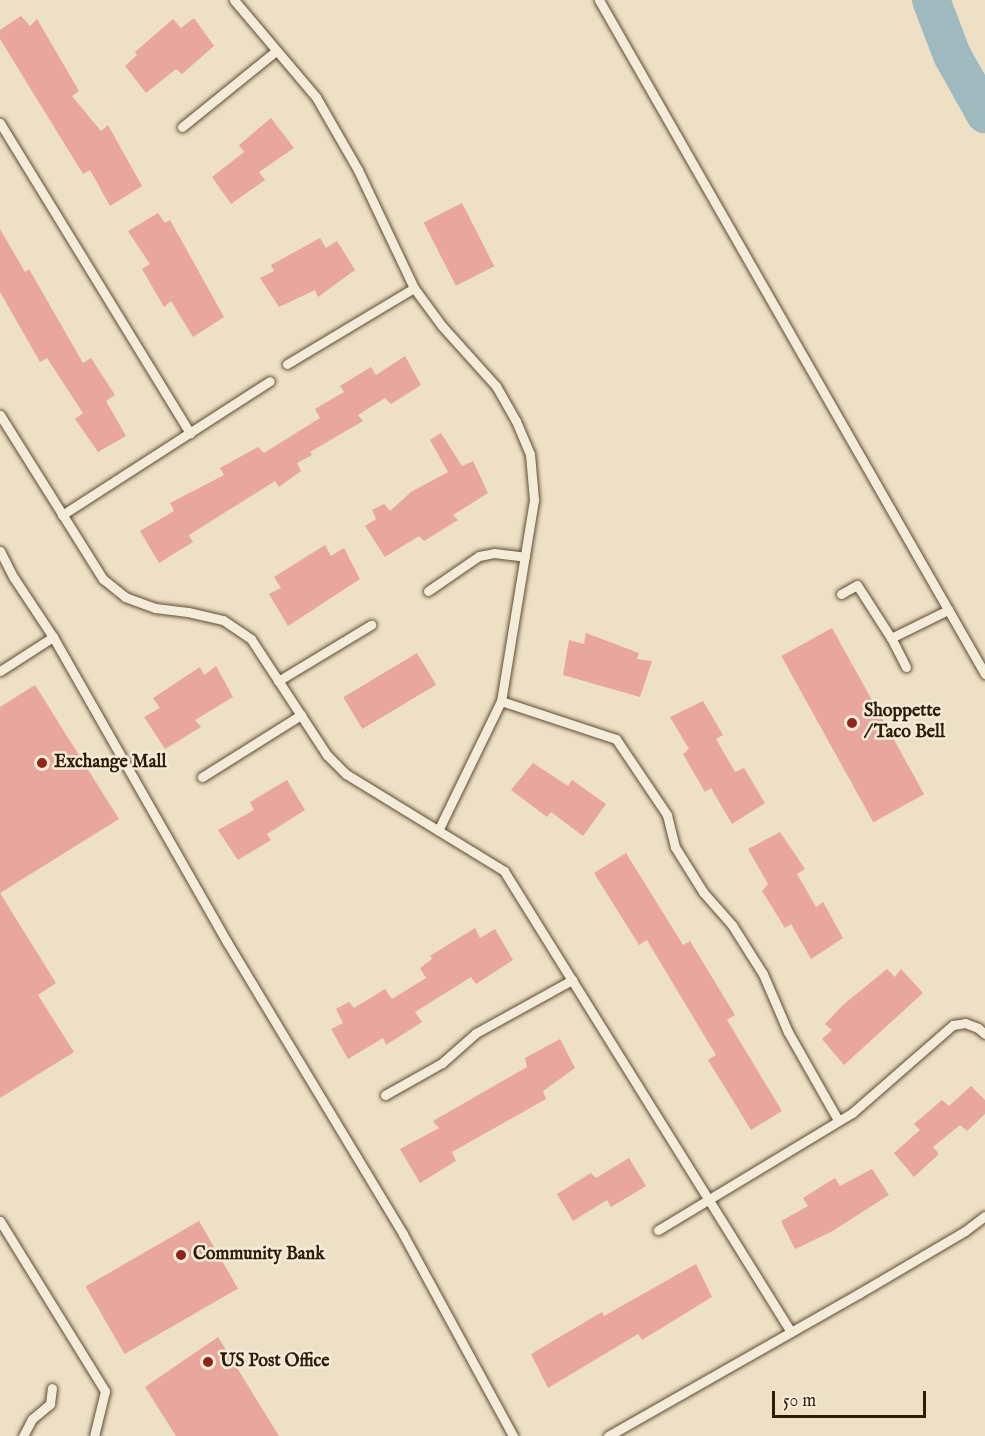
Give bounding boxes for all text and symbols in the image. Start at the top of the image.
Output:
place label: Shoppette / Taco Bell [864,702,945,744]
marker: Shoppette / Taco Bell [845,716,859,730]
place label: Exchange Mall [54,752,166,774]
marker: Exchange Mall [35,756,49,770]
place label: Community Bank [193,1244,325,1266]
marker: Community Bank [174,1248,188,1262]
place label: US Post Office [220,1351,329,1373]
marker: US Post Office [201,1355,215,1369]
scale bar [775,1379,930,1417]
text: 50 m [783,1390,816,1413]

